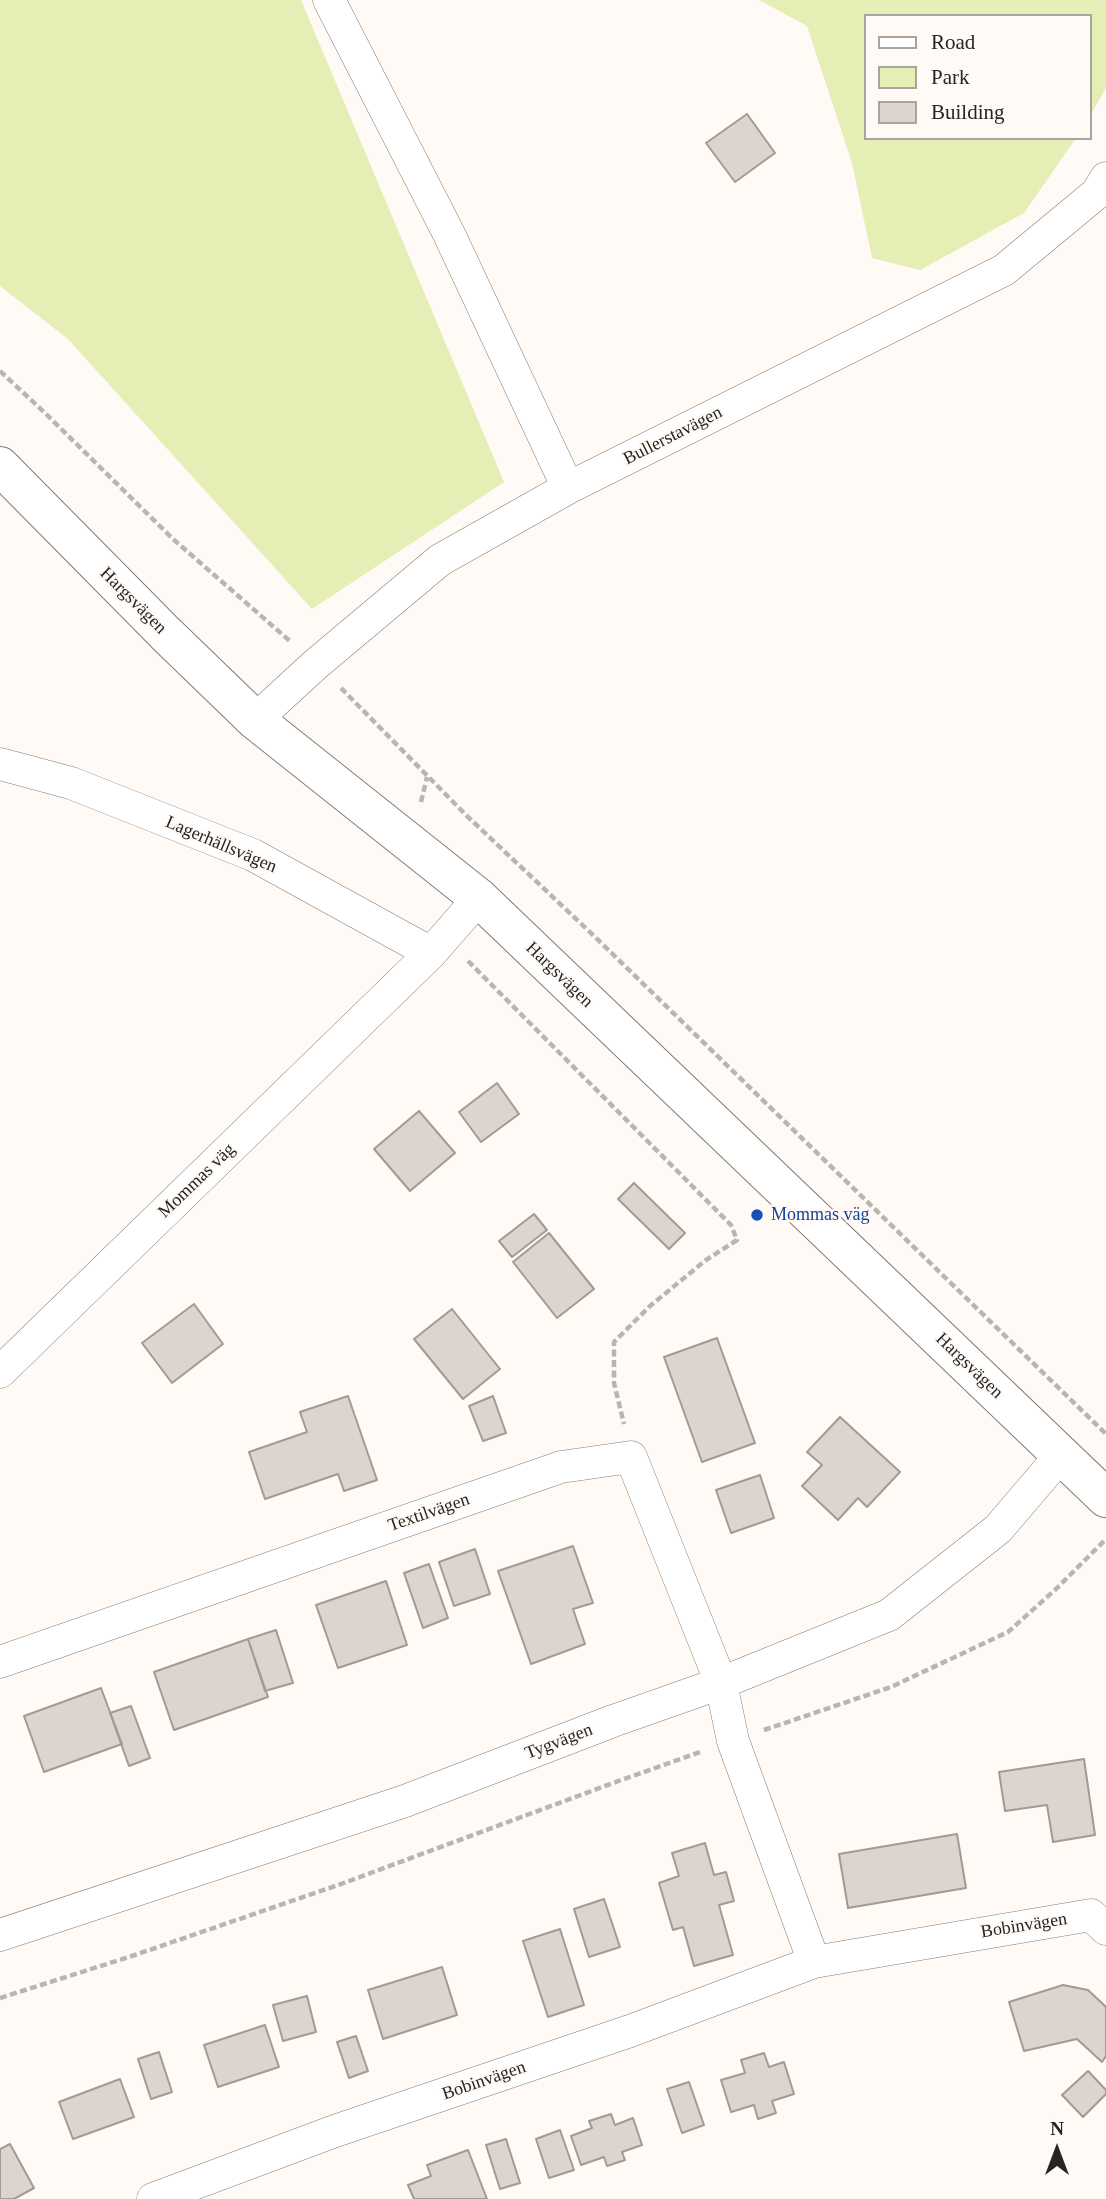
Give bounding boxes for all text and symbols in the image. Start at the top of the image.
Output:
legend [864,14,1092,140]
text: Road [931,30,975,54]
text: Park [931,65,970,89]
text: Building [931,100,1005,124]
street label: Bullerstavägen [620,402,726,470]
street label: Hargsvägen [95,563,171,639]
street label: Lagerhällsvägen [162,812,280,878]
street label: Hargsvägen [521,937,597,1013]
street label: Mommas väg [154,1139,240,1223]
place label: Mommas väg [771,1204,869,1226]
marker: Mommas väg [749,1207,765,1223]
street label: Hargsvägen [931,1328,1007,1404]
street label: Textilvägen [385,1489,473,1537]
street label: Tygvägen [522,1719,596,1765]
street label: Bobinvägen [979,1909,1069,1943]
street label: Bobinvägen [439,2057,529,2105]
north arrow [1022,2115,1092,2185]
text: N [1050,2118,1064,2139]

